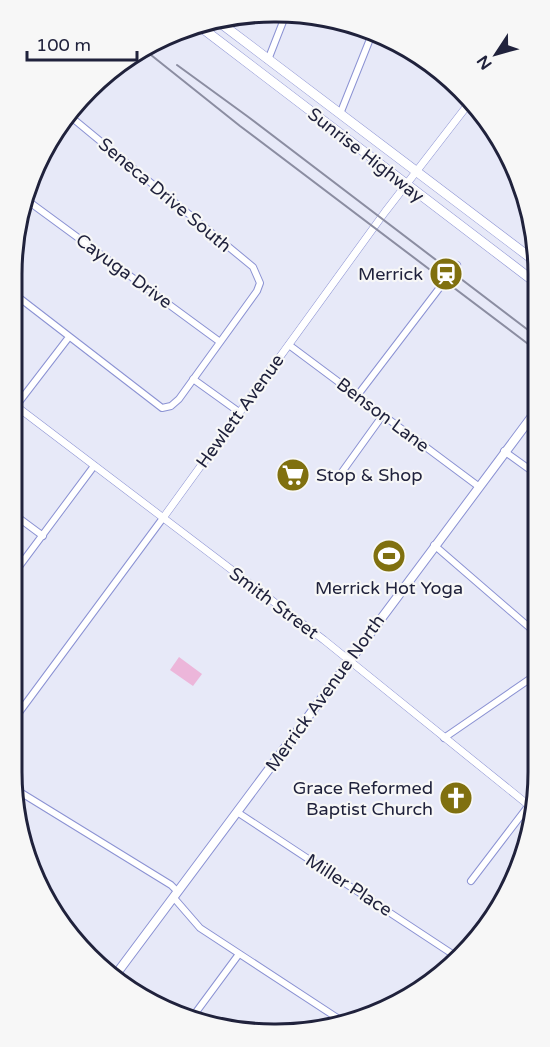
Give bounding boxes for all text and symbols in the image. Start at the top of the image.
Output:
scale bar [27,24,136,62]
north arrow [466,24,526,84]
text: 100 m [36,34,91,56]
text: N [473,51,497,73]
street label: Sunrise Highway [303,103,429,207]
street label: Seneca Drive South [94,133,236,257]
street label: Cayuga Drive [72,229,176,313]
station icon: Merrick [428,256,464,292]
place label: Merrick [358,263,423,285]
street label: Hewlett Avenue [191,350,289,472]
street label: Benson Lane [332,373,434,457]
supermarket icon: Stop & Shop [275,457,311,493]
place label: Stop & Shop [316,464,423,486]
sports icon: Merrick Hot Yoga [371,538,407,574]
street label: Smith Street [225,562,323,644]
place label: Merrick Hot Yoga [315,577,463,599]
street label: Merrick Avenue North [261,610,389,776]
place label: Grace Reformed Baptist Church [293,777,433,820]
church icon: Grace Reformed Baptist Church [438,780,474,816]
street label: Miller Place [302,849,396,921]

